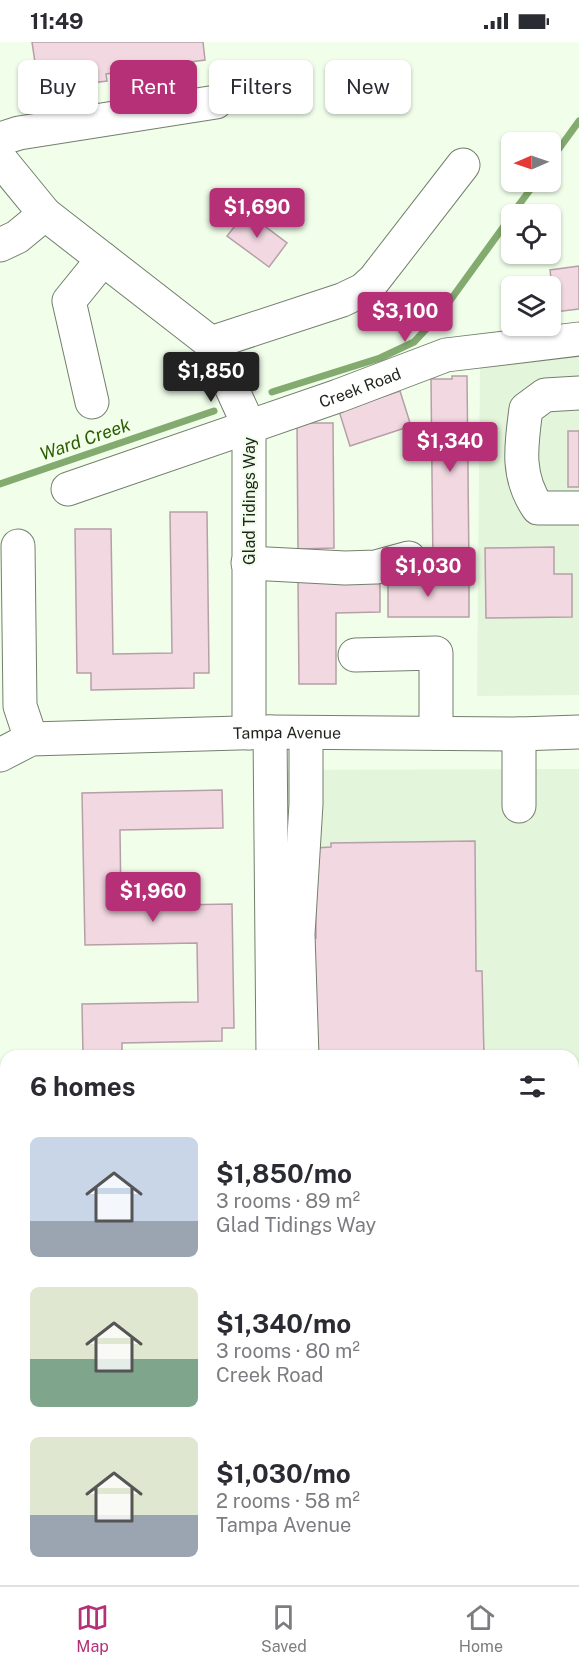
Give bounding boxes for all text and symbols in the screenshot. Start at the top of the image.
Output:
text: 11:49 [30,8,84,34]
chip: Buy [18,60,98,114]
chip: Rent [110,60,197,114]
chip: Filters [209,60,313,114]
chip: New [325,60,411,114]
north arrow [501,132,561,192]
map controls [501,132,561,336]
pin: $1,690 [208,188,306,239]
text: $1,690 [224,195,290,219]
button: locate [501,204,561,264]
button: layers [501,276,561,336]
pin: $3,100 [356,292,454,343]
text: $3,100 [372,299,438,323]
pin: $1,850 [162,352,260,403]
text: $1,850 [177,359,245,383]
street label: Creek Road [316,364,404,411]
water label: Ward Creek [37,414,133,464]
pin: $1,340 [401,422,499,473]
text: $1,340 [417,429,483,453]
street label: Glad Tidings Way [240,437,259,565]
pin: $1,030 [379,547,477,598]
text: $1,030 [395,554,461,578]
street label: Tampa Avenue [233,722,341,743]
pin: $1,960 [104,872,202,923]
text: $1,960 [120,879,186,903]
icon: filters [516,1070,549,1103]
text: 6 homes [30,1071,135,1102]
text: $1,850/mo [216,1158,352,1189]
icon: home [78,1161,150,1233]
text: 3 rooms · 89 m² [216,1189,360,1213]
text: Glad Tidings Way [216,1213,376,1237]
text: $1,340/mo [216,1308,351,1339]
icon: home [78,1311,150,1383]
text: 3 rooms · 80 m² [216,1339,360,1363]
text: Creek Road [216,1363,324,1387]
text: $1,030/mo [216,1458,351,1489]
icon: home [78,1461,150,1533]
text: 2 rooms · 58 m² [216,1489,360,1513]
text: Tampa Avenue [216,1513,351,1537]
tab: Map [76,1601,109,1656]
tab: Saved [261,1601,307,1656]
tab: Home [459,1601,503,1656]

